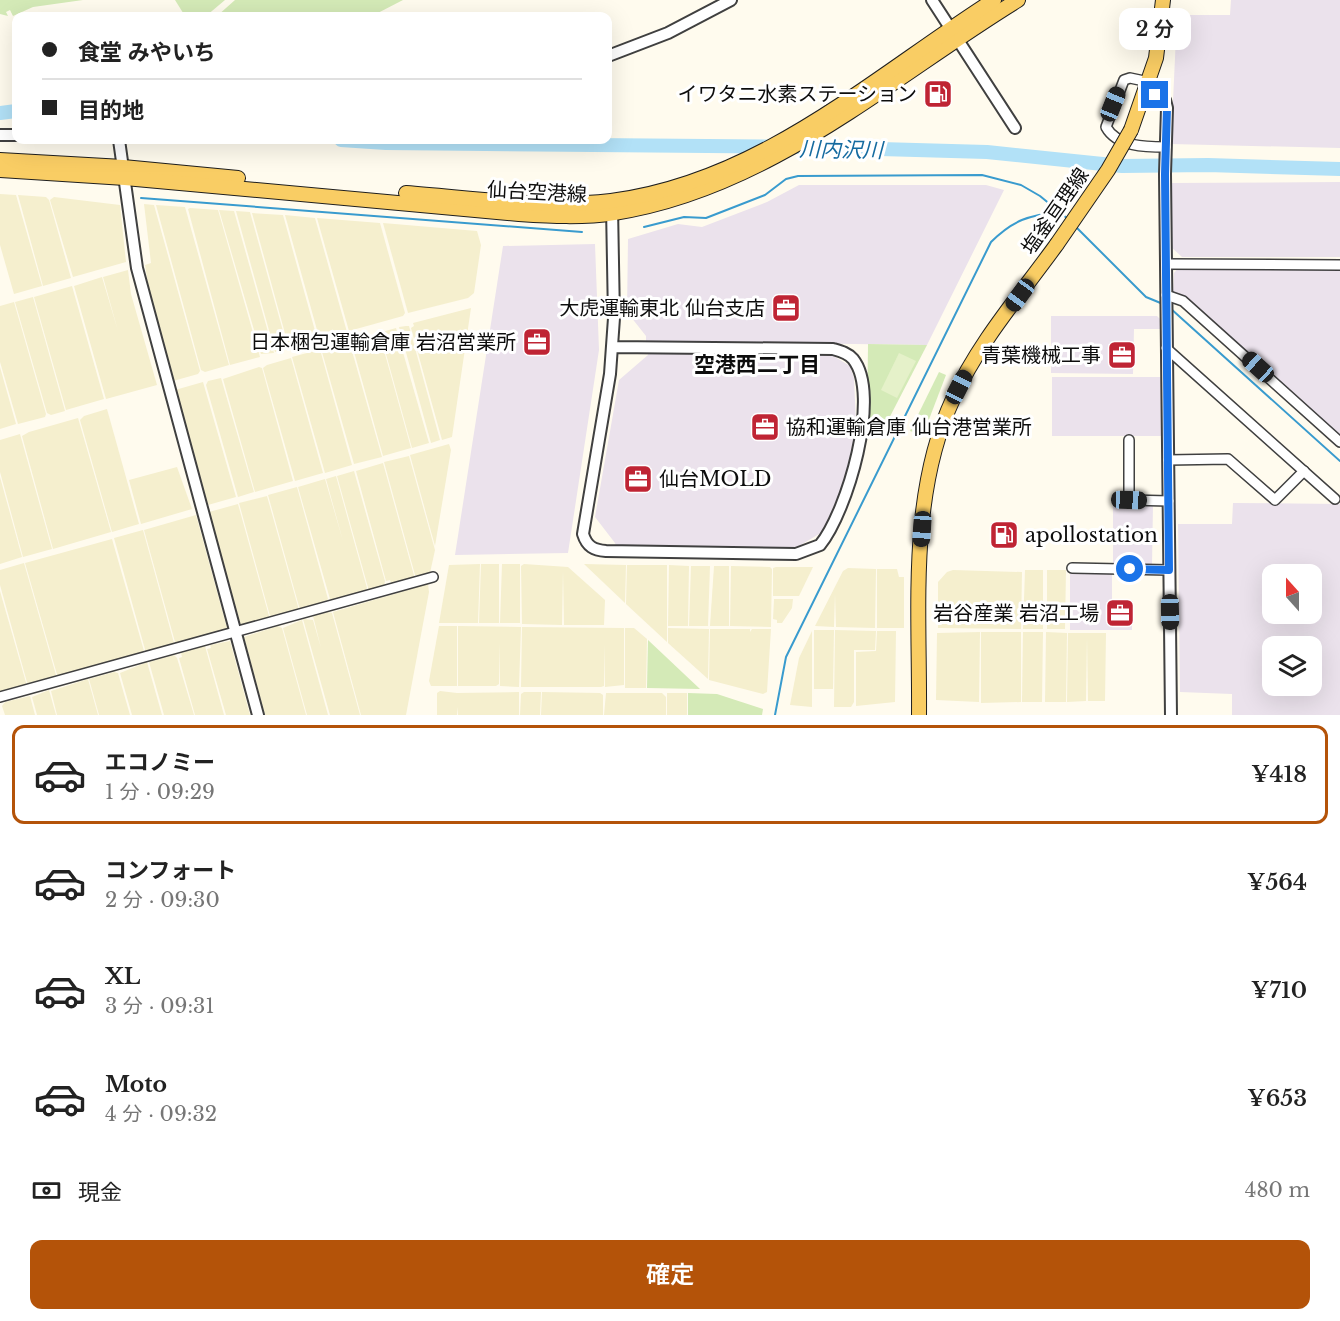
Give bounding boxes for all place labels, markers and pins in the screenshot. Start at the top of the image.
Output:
fuel station icon: イワタニ水素ステーション [922,78,954,110]
place label: イワタニ水素ステーション [677,82,917,106]
office icon: 大虎運輸東北 仙台支店 [770,292,802,324]
place label: 大虎運輸東北 仙台支店 [559,296,765,320]
office icon: 日本梱包運輸倉庫 岩沼営業所 [521,326,553,358]
place label: 日本梱包運輸倉庫 岩沼営業所 [250,330,516,354]
office icon: 青葉機械工事 [1106,339,1138,371]
place label: 青葉機械工事 [981,343,1101,367]
office icon: 協和運輸倉庫 仙台港営業所 [749,411,781,443]
place label: 協和運輸倉庫 仙台港営業所 [786,415,1032,439]
office icon: 仙台MOLD [622,463,654,495]
place label: 仙台MOLD [659,467,771,491]
fuel station icon: apollostation [988,519,1020,551]
place label: apollostation [1025,523,1158,547]
office icon: 岩谷産業 岩沼工場 [1104,597,1136,629]
place label: 岩谷産業 岩沼工場 [933,601,1099,625]

